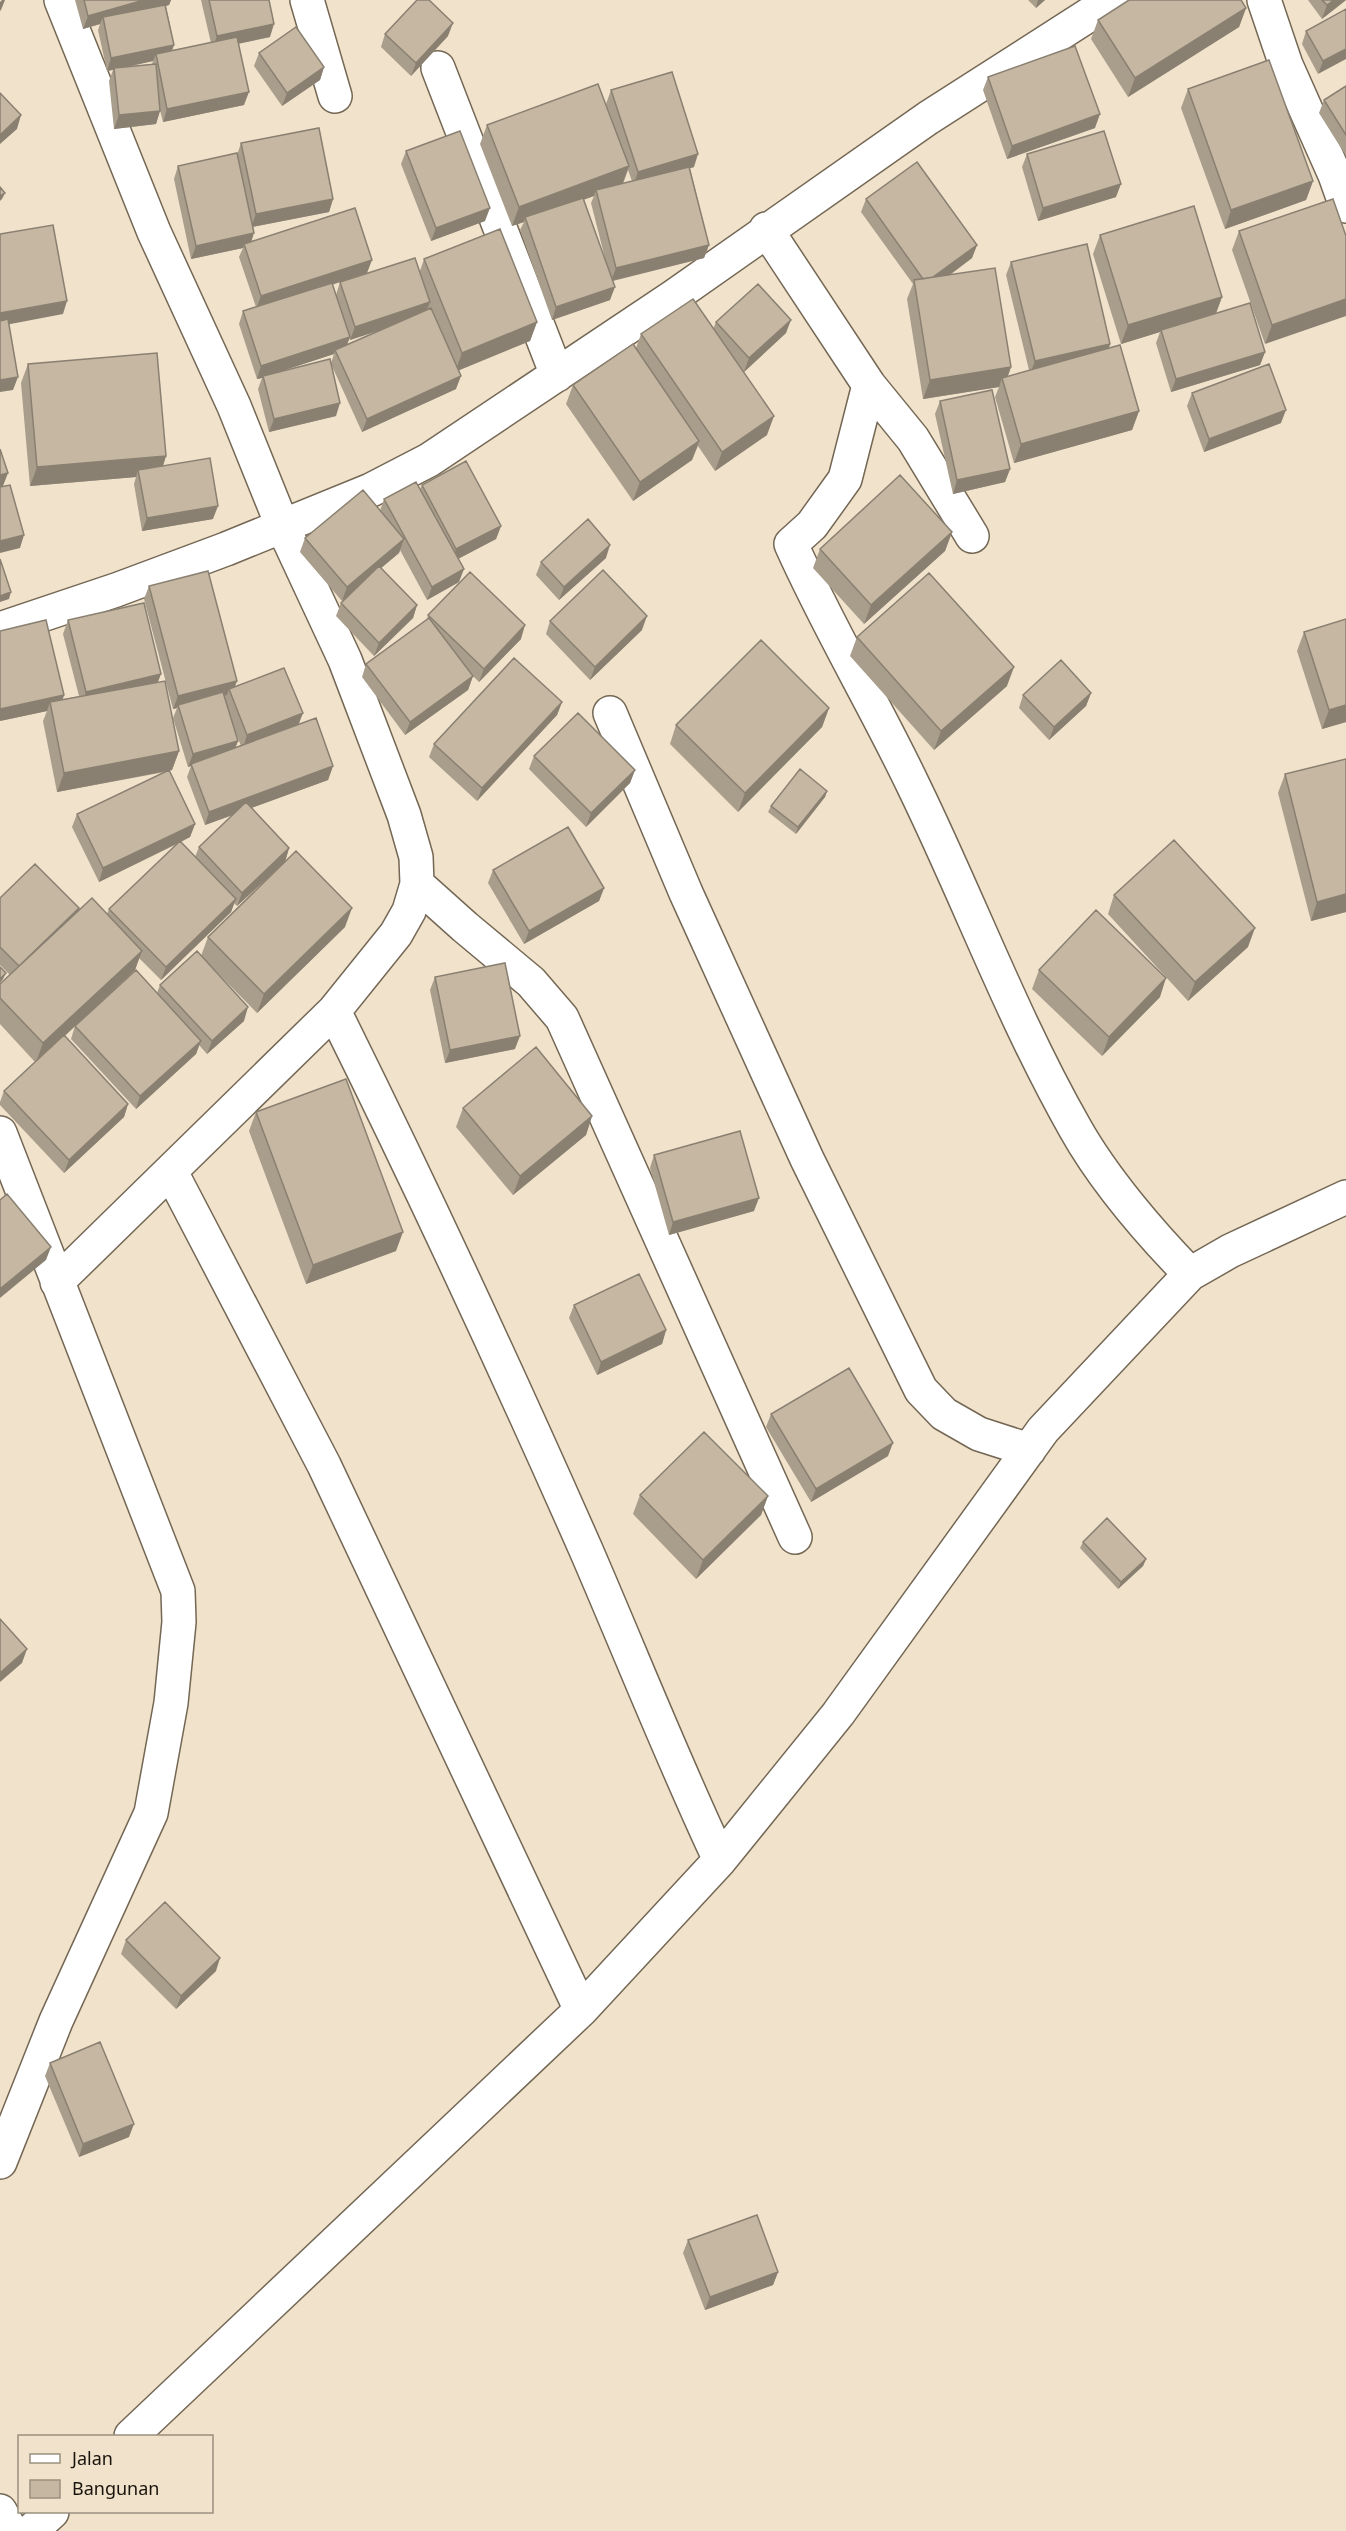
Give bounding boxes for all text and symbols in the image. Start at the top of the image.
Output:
legend [18,2435,213,2513]
text: Jalan [70,2446,113,2470]
text: Bangunan [72,2476,159,2500]

